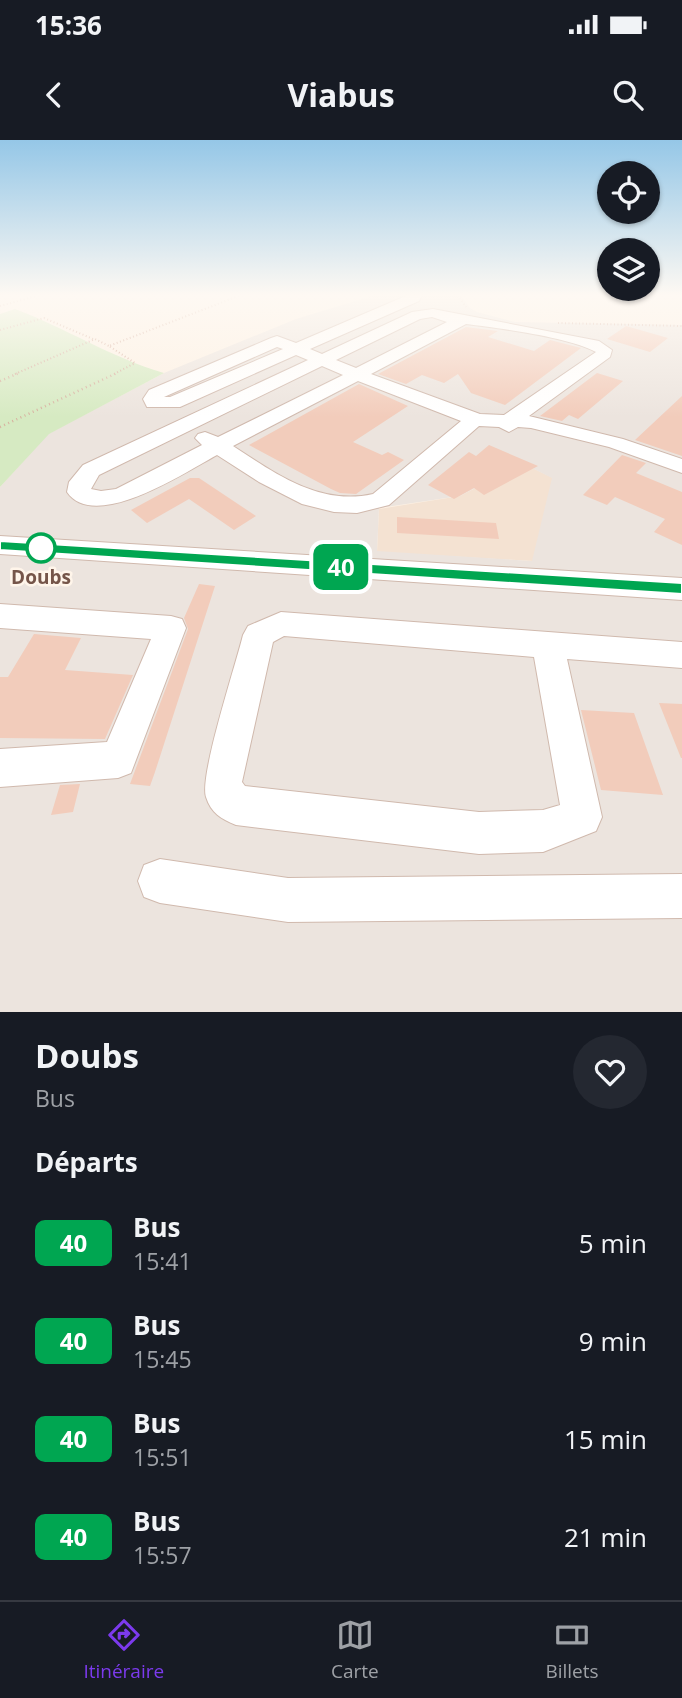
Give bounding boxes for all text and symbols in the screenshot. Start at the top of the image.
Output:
text: 15:36 [35,7,102,43]
text: Viabus [287,73,395,116]
icon: back [35,76,73,114]
icon: search [609,76,647,114]
map controls [597,161,660,301]
button: locate [597,161,660,224]
button: layers [597,238,660,301]
marker: Doubs [26,533,56,563]
line badge: 40 [310,544,372,590]
text: 40 [327,550,355,583]
place label: Doubs [11,564,71,590]
text: Doubs [35,1033,139,1078]
button: heart [573,1035,647,1109]
text: Bus [35,1082,75,1114]
text: Départs [35,1144,138,1180]
text: Bus [133,1209,180,1245]
text: 5 min [579,1225,647,1261]
text: 40 [60,1226,87,1259]
text: 15:41 [133,1245,192,1277]
text: Bus [133,1307,180,1343]
text: 9 min [579,1323,647,1359]
text: 40 [60,1324,87,1357]
text: 15:45 [133,1343,192,1375]
text: Bus [133,1405,180,1441]
text: 15 min [564,1421,647,1457]
text: 40 [60,1422,87,1455]
text: 15:51 [133,1441,192,1473]
text: Bus [133,1503,180,1539]
text: 21 min [564,1519,647,1555]
text: 40 [60,1520,87,1553]
text: 15:57 [133,1539,192,1571]
tab: Itinéraire [83,1616,164,1684]
tab: Carte [331,1616,379,1684]
tab: Billets [545,1616,599,1684]

